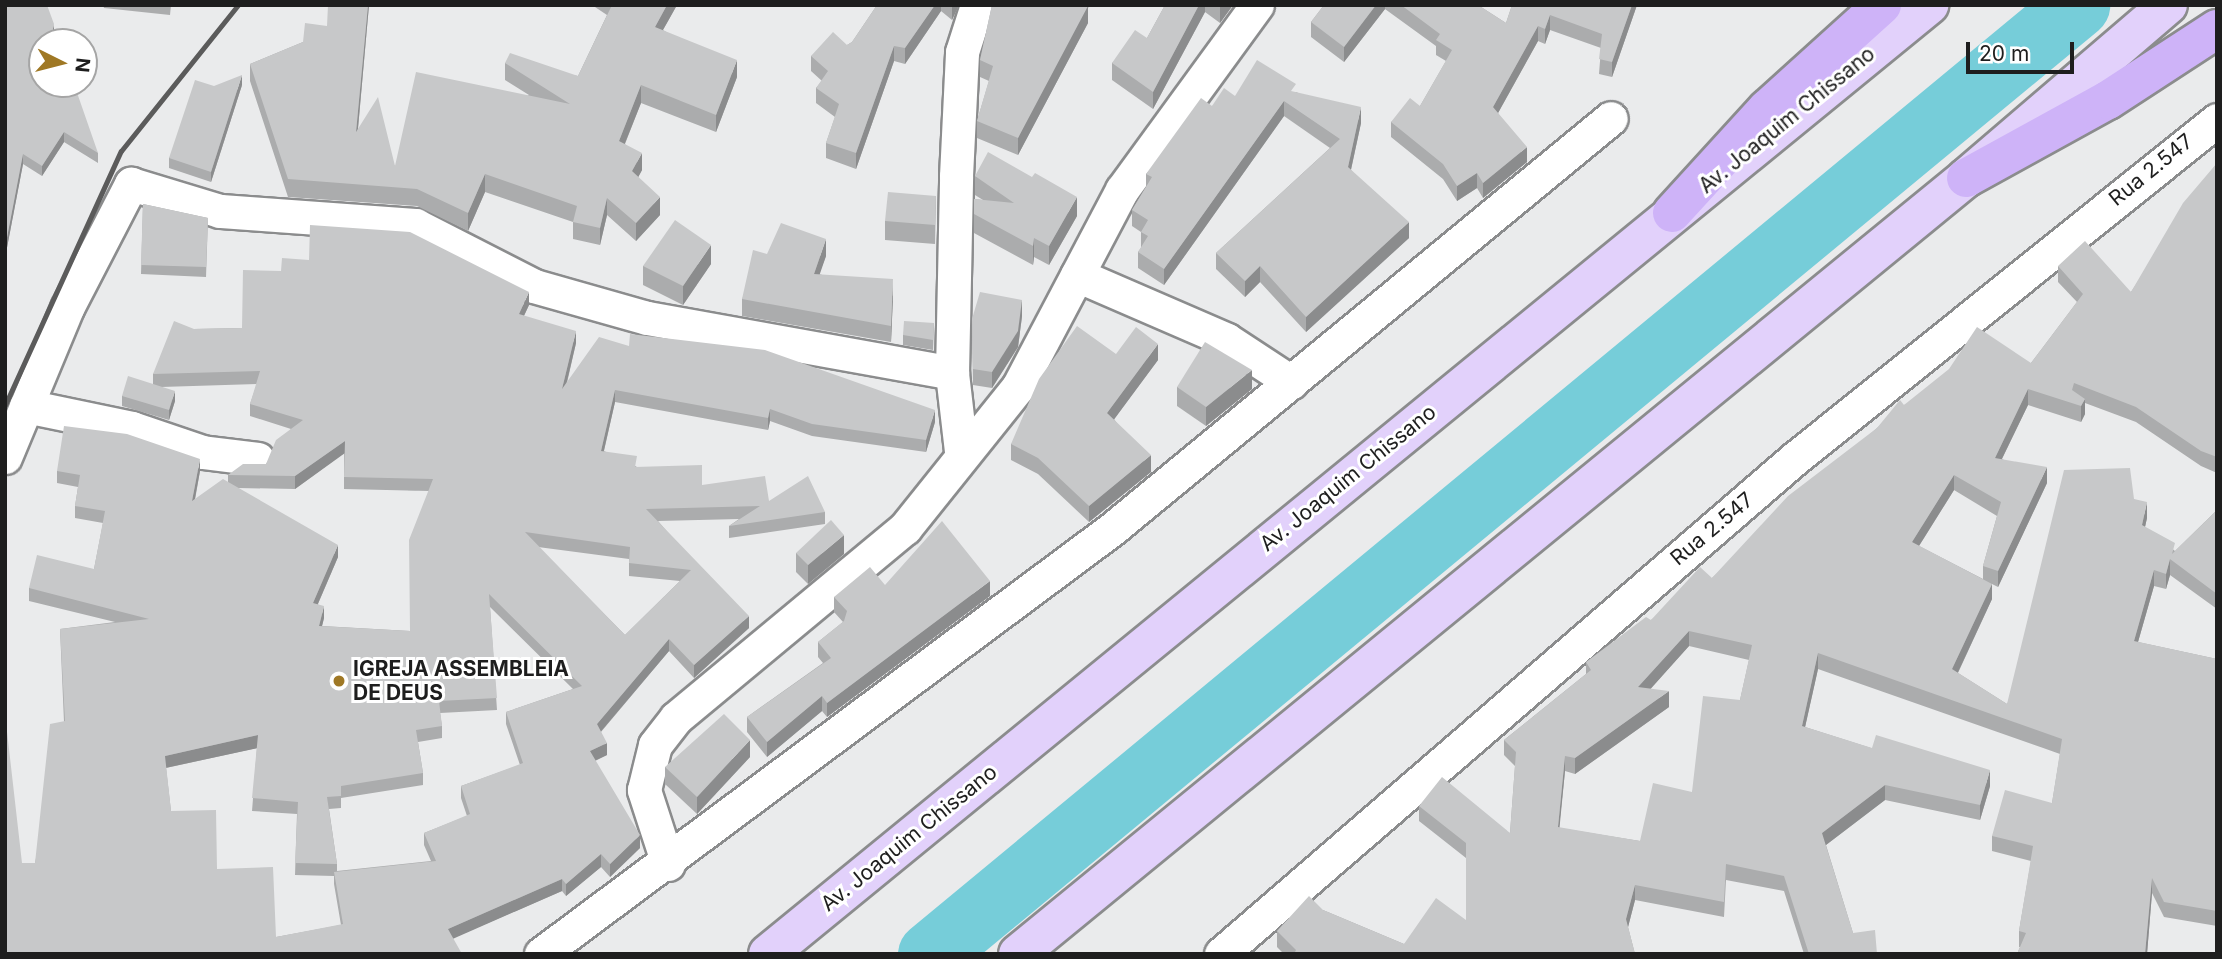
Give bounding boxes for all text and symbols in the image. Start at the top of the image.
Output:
north arrow [28,28,98,98]
scale bar [1970,28,2078,72]
street label: Av. Joaquim Chissano [1694,41,1880,199]
text: 20 m [1979,41,2029,66]
text: N [70,57,95,73]
street label: Rua 2.547 [2104,129,2198,211]
street label: Av. Joaquim Chissano [1255,399,1441,557]
street label: Rua 2.547 [1665,487,1759,571]
place label: IGREJA ASSEMBLEIA DE DEUS [353,656,569,706]
marker: IGREJA ASSEMBLEIA DE DEUS [331,673,347,689]
street label: Av. Joaquim Chissano [816,759,1002,917]

